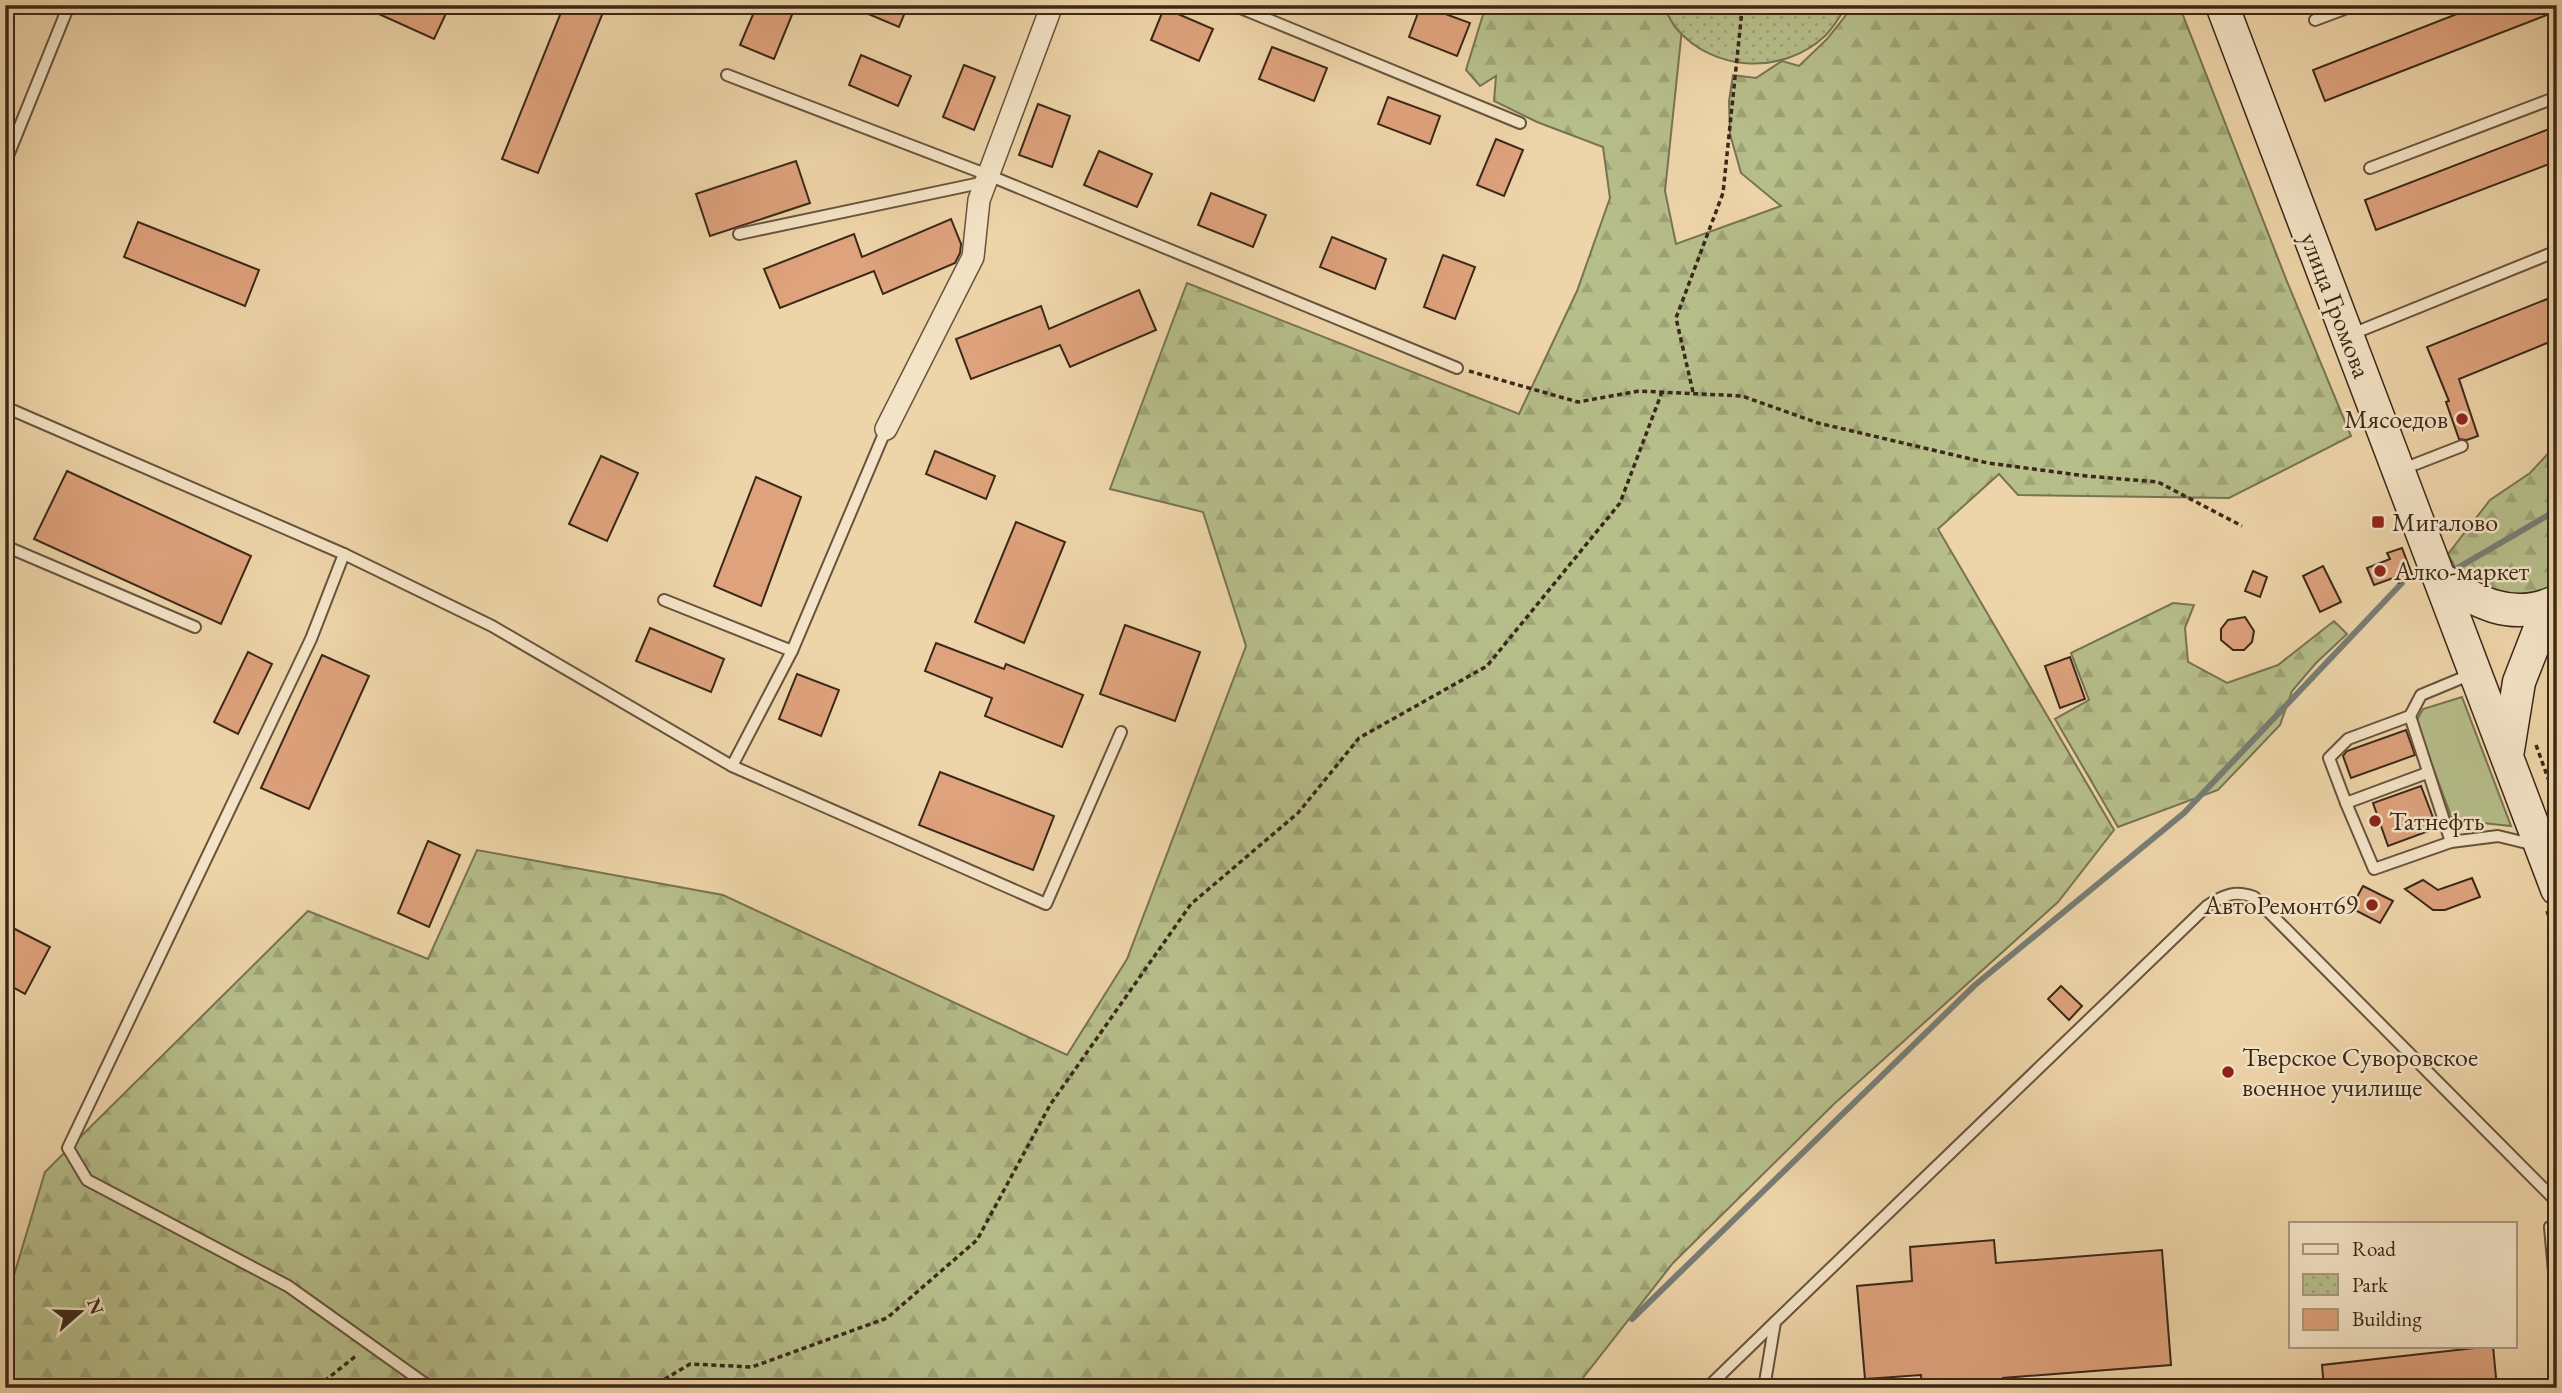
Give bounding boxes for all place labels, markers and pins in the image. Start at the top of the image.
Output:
place label: Мясоедов [2344,402,2448,436]
marker: Мясоедов [2454,411,2470,427]
place label: Мигалово [2392,505,2498,539]
marker: Мигалово [2370,514,2386,530]
place label: Алко-маркет [2393,554,2530,588]
marker: Алко-маркет [2372,563,2388,579]
place label: Татнефть [2389,804,2485,838]
marker: Татнефть [2367,813,2383,829]
place label: АвтоРемонт69 [2203,888,2359,922]
marker: АвтоРемонт69 [2364,897,2380,913]
place label: Тверское Суворовское военное училище [2242,1040,2478,1104]
marker: Тверское Суворовское военное училище [2220,1064,2236,1080]

